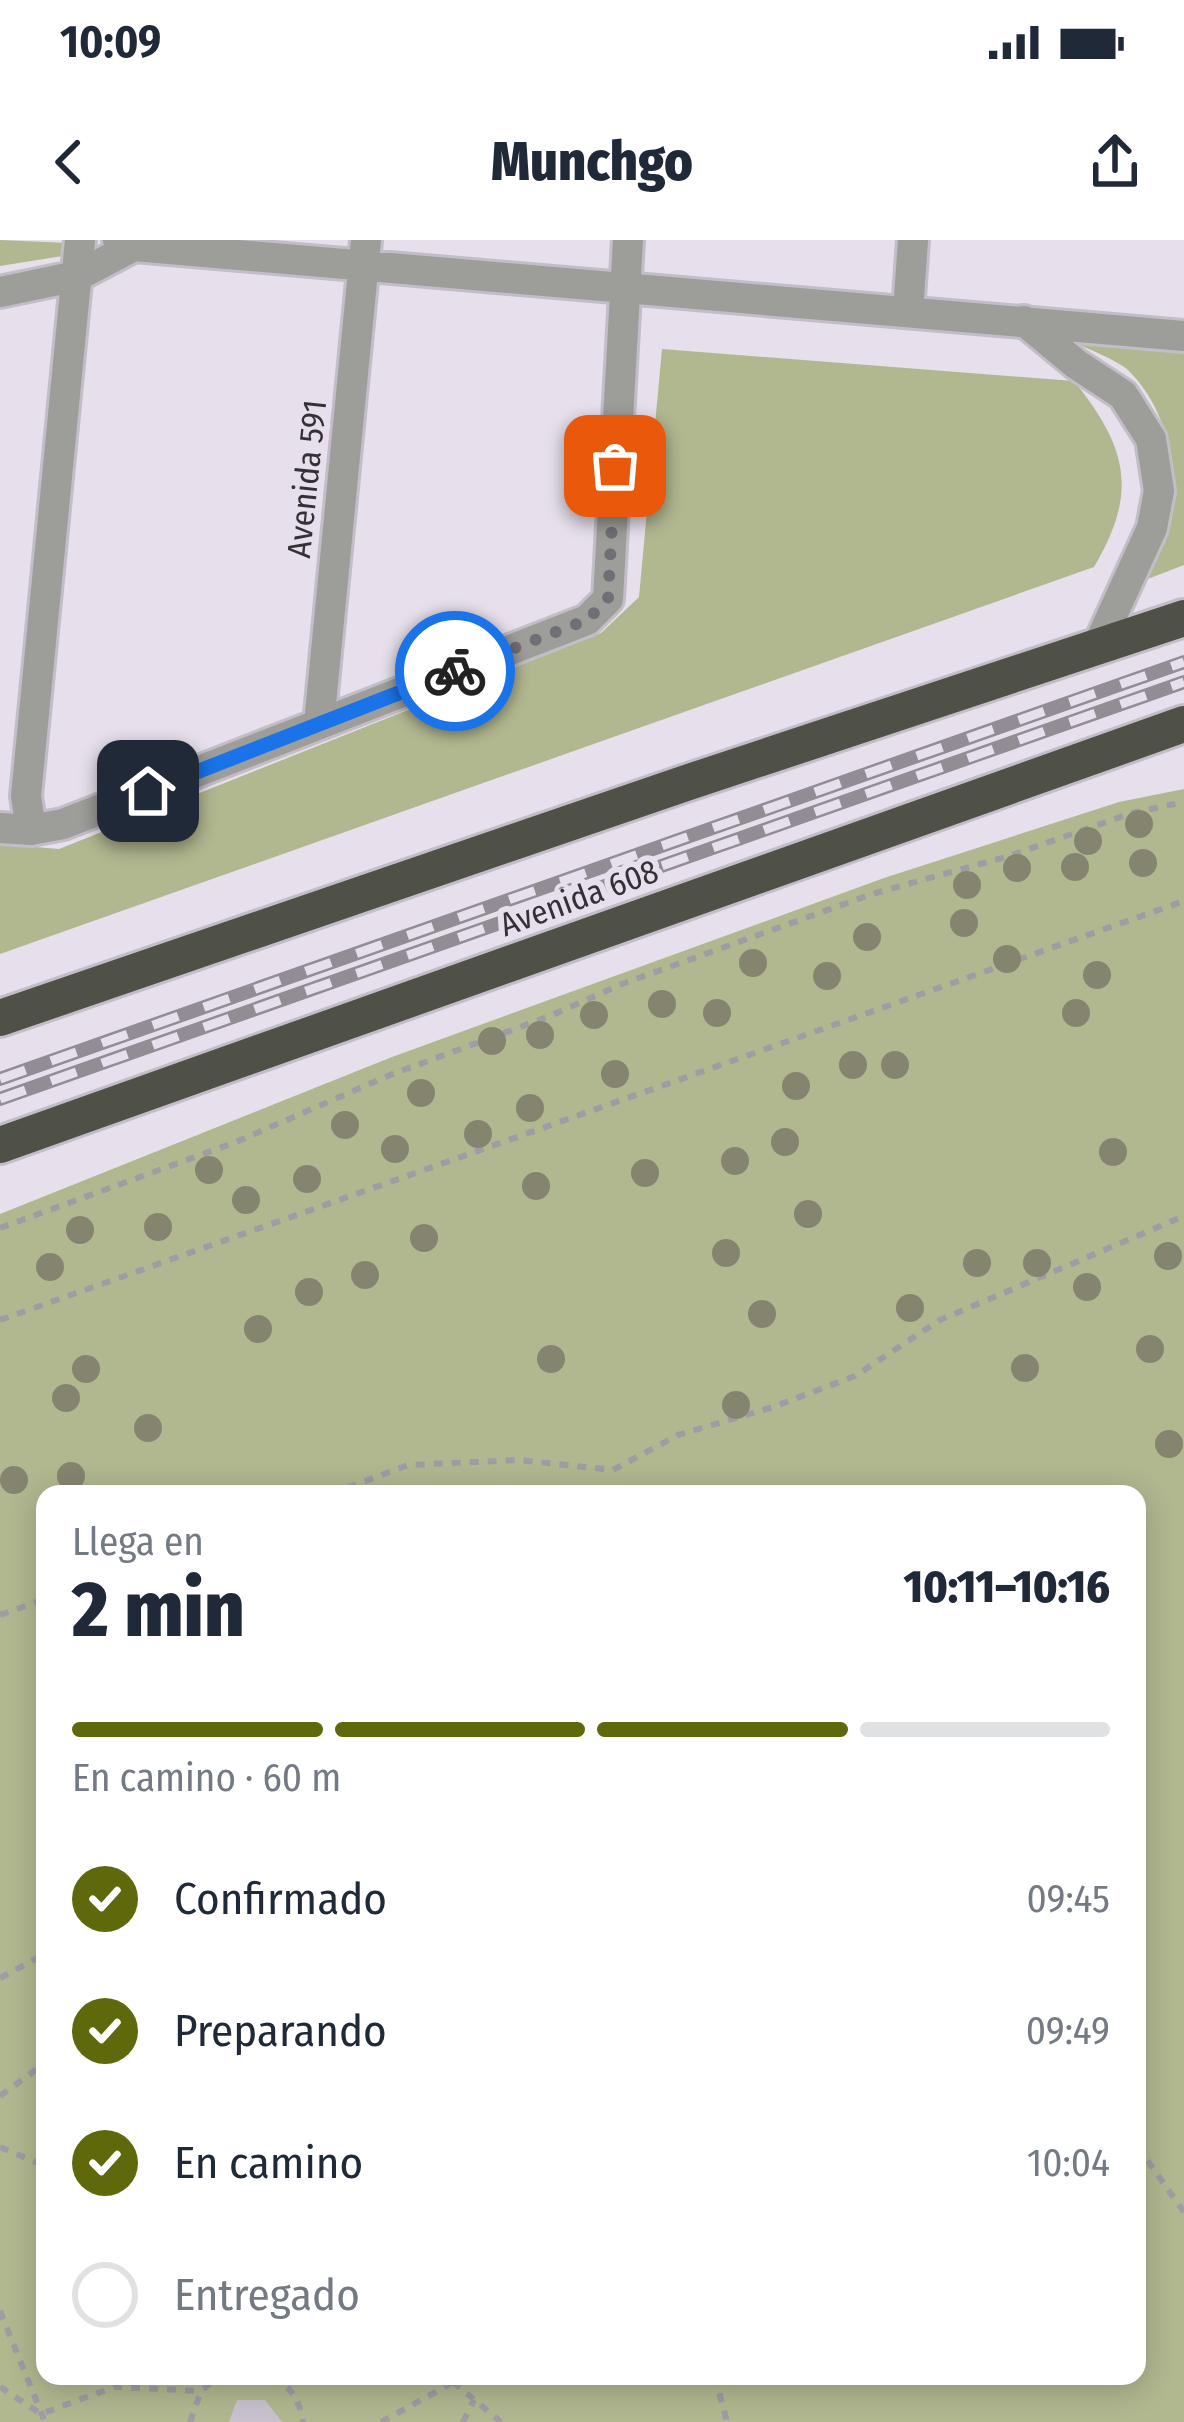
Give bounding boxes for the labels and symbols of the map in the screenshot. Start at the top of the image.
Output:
street label: Avenida 591 [279,398,335,560]
pin [564,415,666,517]
courier [395,611,515,731]
pin [97,740,199,842]
street label: Avenida 608 [494,851,664,945]

